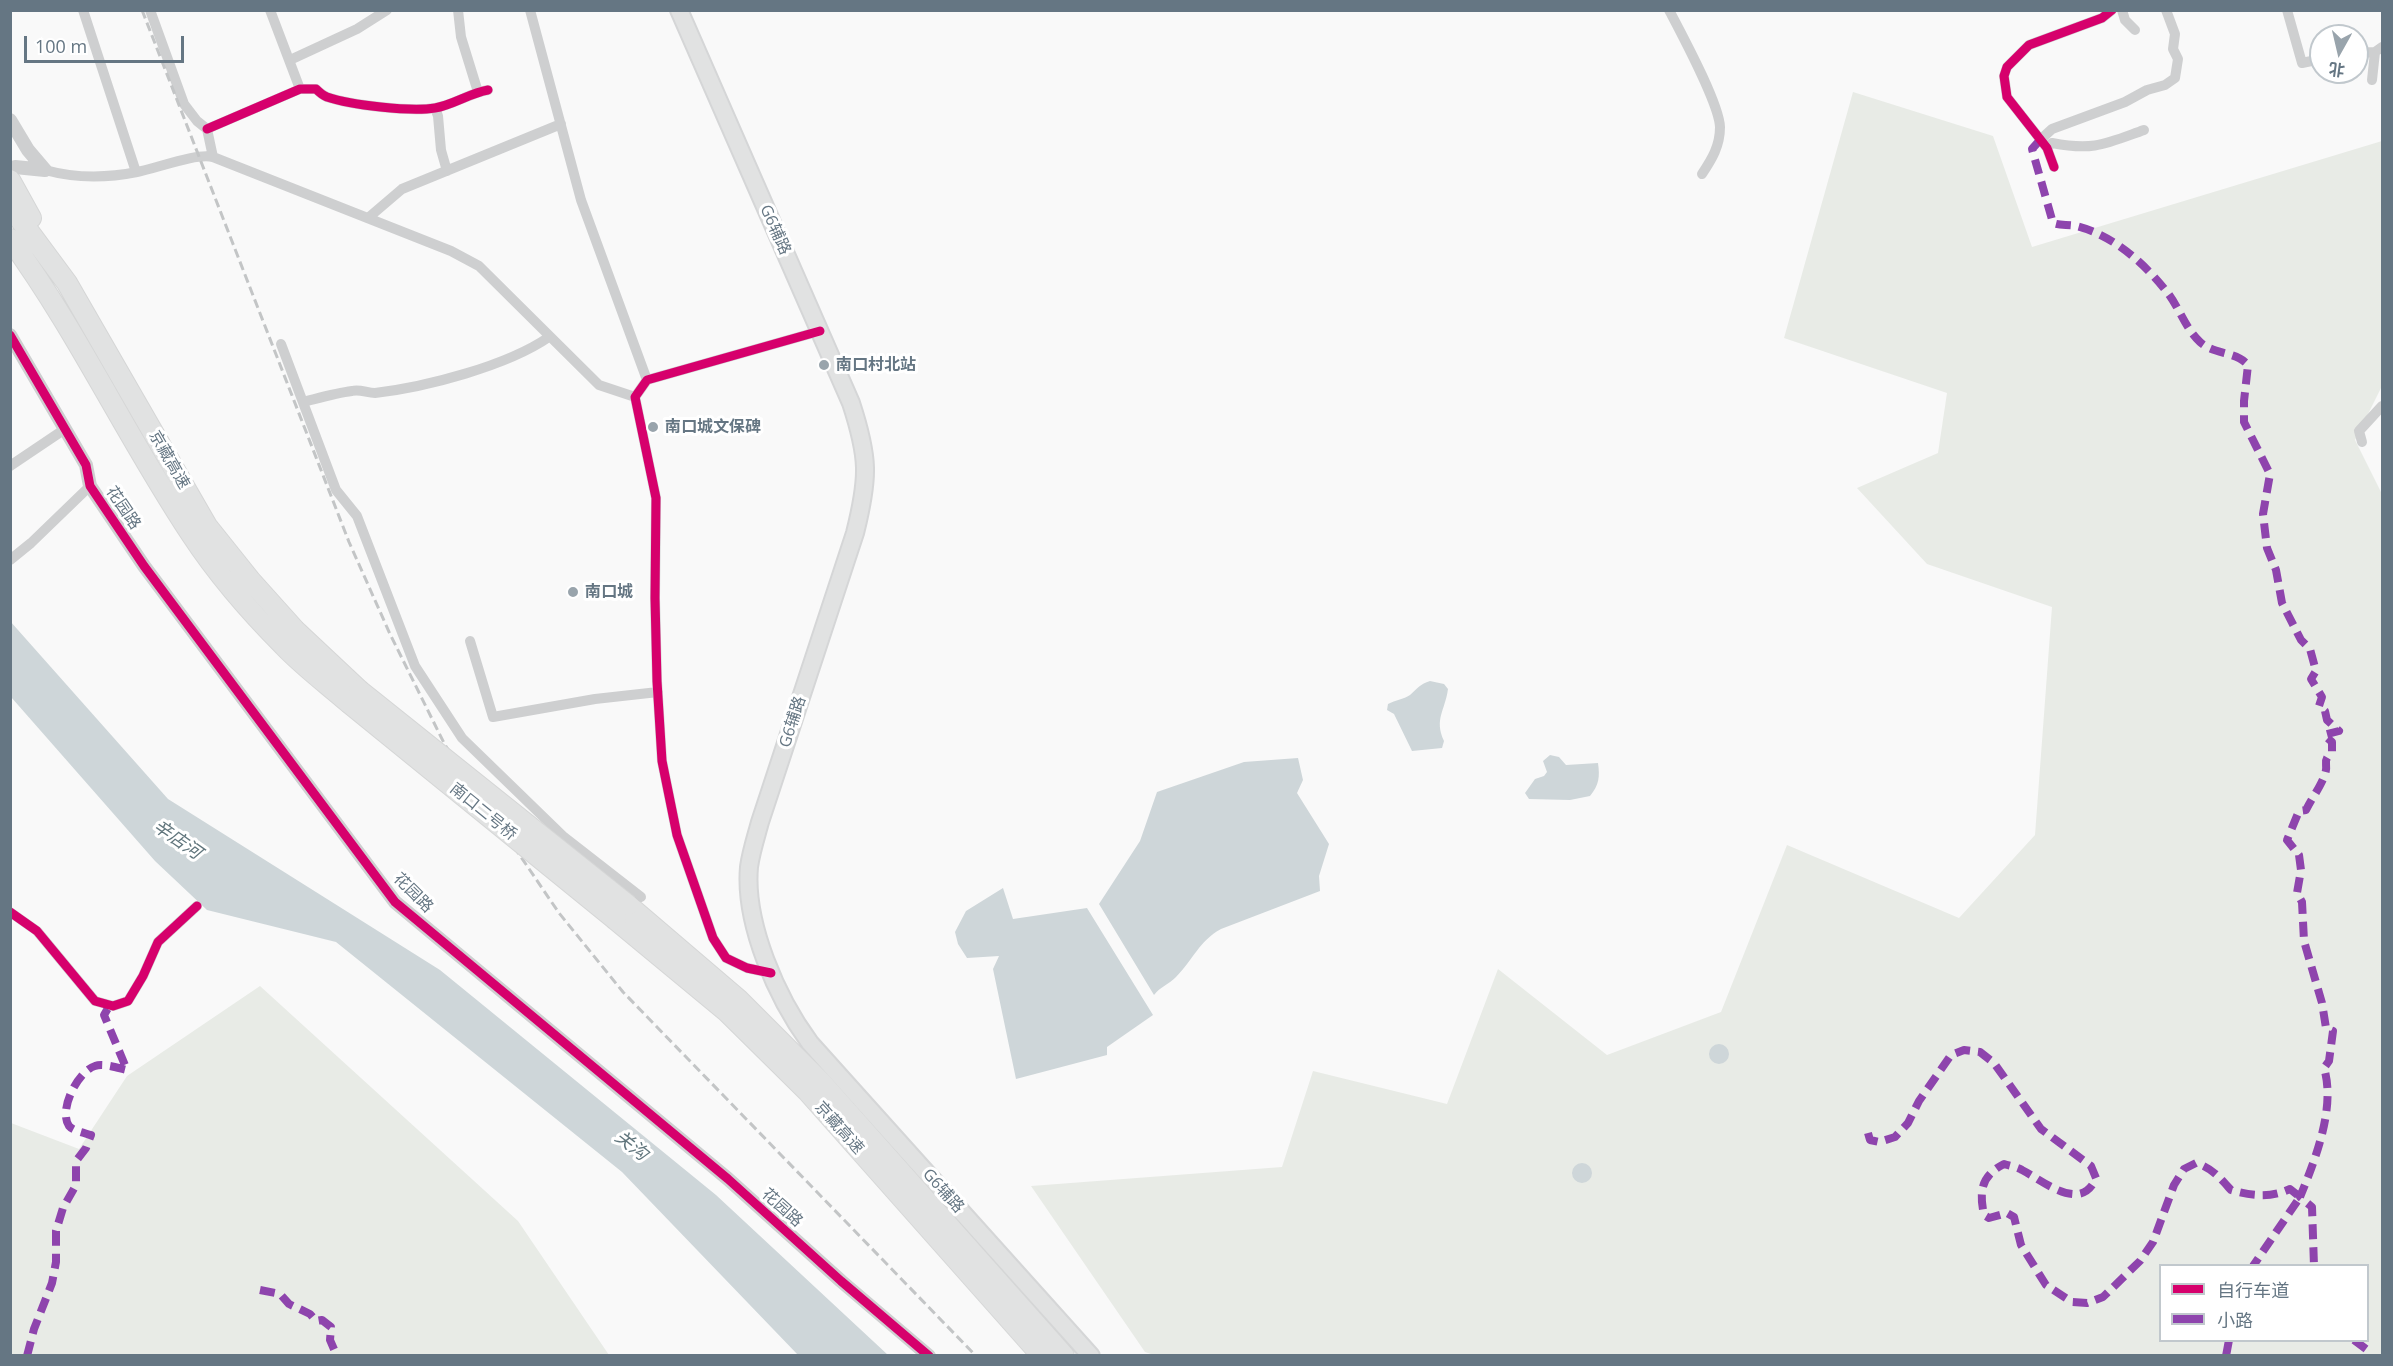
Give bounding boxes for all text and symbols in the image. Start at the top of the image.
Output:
scale bar [27,24,188,62]
north arrow [2309,24,2369,84]
text: 100 m [35,34,87,58]
text: 北 [2327,58,2346,82]
street label: G6辅路 [755,202,795,258]
place label: 南口村北站 [836,355,916,375]
marker: 南口村北站 [817,358,831,372]
place label: 南口城文保碑 [665,417,761,437]
marker: 南口城文保碑 [646,420,660,434]
street label: 京藏高速 [145,427,193,493]
street label: 花园路 [102,483,144,533]
place label: 南口城 [585,582,633,602]
marker: 南口城 [566,585,580,599]
street label: G6辅路 [776,694,810,750]
street label: 南口二号桥 [446,779,520,845]
water label: 辛店河 [149,816,205,864]
street label: 花园路 [389,869,437,917]
street label: 京藏高速 [810,1098,868,1158]
water label: 关沟 [610,1126,652,1166]
street label: G6辅路 [918,1165,968,1217]
street label: 花园路 [758,1185,806,1231]
legend [2159,1264,2369,1342]
text: 自行车道 [2217,1278,2289,1302]
text: 小路 [2217,1308,2253,1332]

